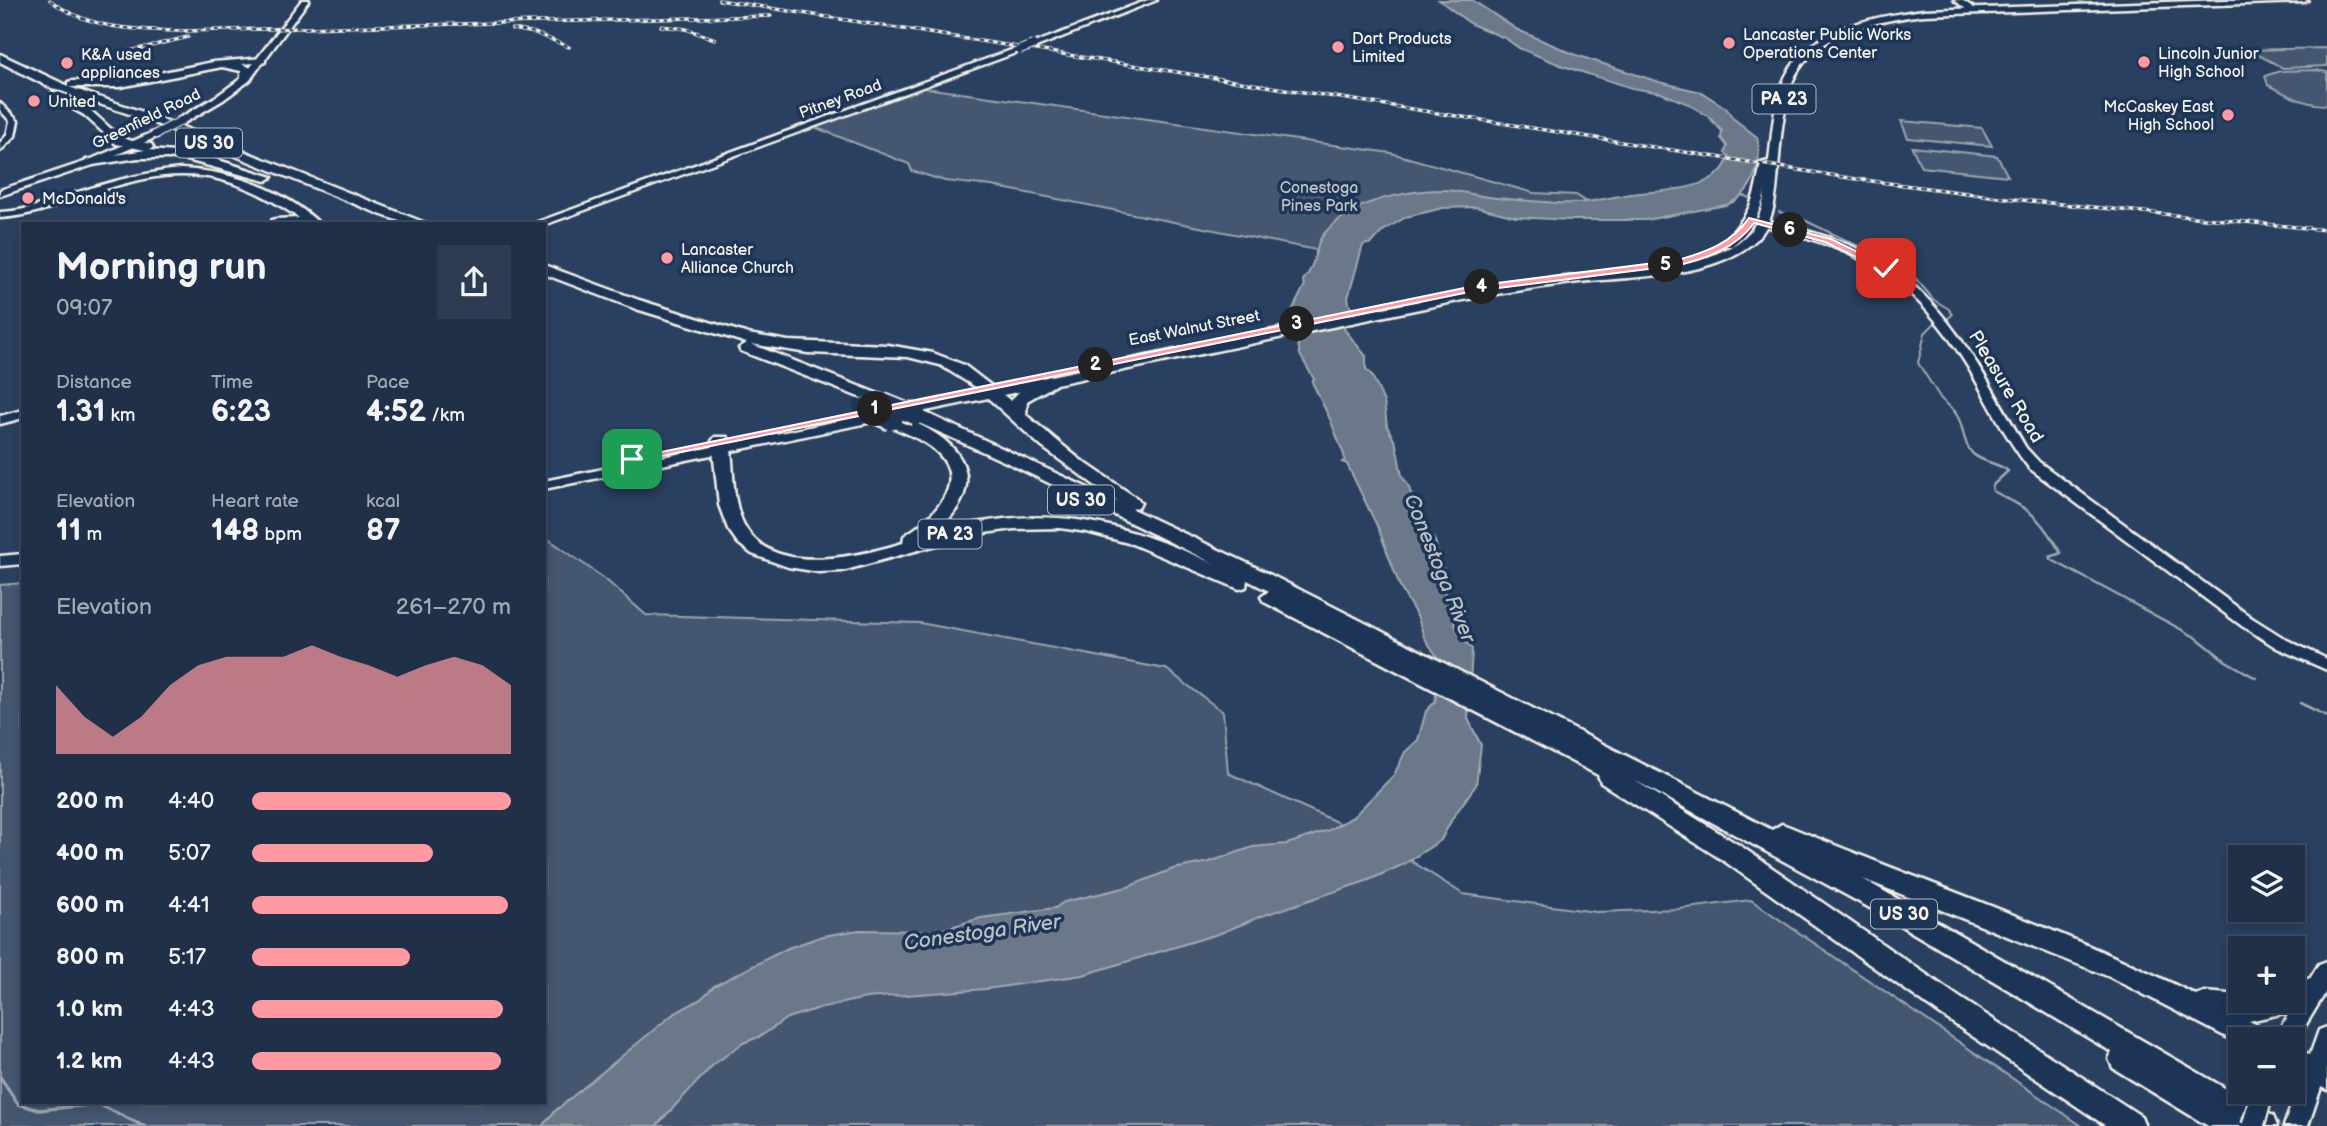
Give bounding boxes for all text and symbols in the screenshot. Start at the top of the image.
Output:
place label: Lancaster Public Works Operations Center [1743,26,1911,63]
place label: Dart Products Limited [1352,30,1452,67]
marker: Lancaster Public Works Operations Center [1721,35,1737,51]
marker: Dart Products Limited [1330,39,1346,55]
place label: Lincoln Junior High School [2158,45,2259,82]
place label: K&A used appliances [81,46,160,83]
marker: Lincoln Junior High School [2136,54,2152,70]
marker: K&A used appliances [59,55,75,71]
street label: Pitney Road [797,76,884,123]
road number: PA 23 [1752,84,1816,114]
street label: Greenfield Road [89,85,204,154]
marker: United [26,93,42,109]
place label: United [48,93,96,112]
place label: McCaskey East High School [2103,98,2214,135]
marker: McCaskey East High School [2220,107,2236,123]
road number: US 30 [176,128,242,158]
park label: Conestoga Pines Park [1280,179,1358,216]
marker: McDonald's [20,190,36,206]
place label: McDonald's [42,190,126,209]
pin: 6 [1772,212,1808,247]
text: 6 [1784,218,1795,241]
pin [1856,238,1916,298]
place label: Lancaster Alliance Church [681,241,794,278]
text: Morning run [56,245,267,290]
button: share [437,245,511,319]
pin: 5 [1648,247,1684,282]
icon: check [1867,249,1905,287]
marker: Lancaster Alliance Church [659,250,675,266]
text: 5 [1660,253,1671,276]
pin: 4 [1464,270,1500,304]
text: 4 [1476,275,1487,298]
text: 09:07 [56,294,112,322]
street label: East Walnut Street [1127,306,1262,350]
pin: 3 [1280,306,1314,342]
text: 3 [1291,312,1302,335]
street label: Pleasure Road [1963,326,2048,447]
pin: 2 [1078,348,1114,382]
text: 2 [1090,353,1101,376]
text: Distance [56,371,132,394]
text: Time [211,371,253,394]
text: Pace [366,371,409,394]
pin: 1 [858,392,892,426]
text: 1.31 [56,394,105,430]
text: 6:23 [211,394,271,430]
text: 4:52 [366,394,426,430]
text: 1 [871,397,879,420]
text: km [105,404,136,427]
text: /km [426,404,465,427]
pin [602,429,662,489]
icon: arrive [613,440,651,478]
road number: US 30 [1048,486,1114,514]
text: Elevation [56,490,135,513]
text: Heart rate [211,490,299,513]
text: kcal [366,490,400,513]
water label: Conestoga River [1398,490,1481,647]
text: 11 [56,513,81,549]
text: 148 [211,513,259,549]
text: 87 [366,513,401,549]
road number: PA 23 [918,520,982,548]
text: m [81,523,102,546]
text: bpm [259,523,302,546]
text: Elevation [56,593,152,621]
text: 261–270 m [396,593,511,621]
text: 200 m [56,787,124,815]
text: 4:40 [168,787,214,815]
text: 400 m [56,839,124,867]
text: 5:07 [168,839,211,867]
map controls [2228,845,2305,1104]
button: layers [2228,845,2305,922]
text: 600 m [56,891,124,919]
text: 4:41 [168,891,210,919]
road number: US 30 [1871,900,1937,929]
water label: Conestoga River [902,909,1063,956]
button: + [2228,936,2305,1013]
text: 800 m [56,943,124,971]
text: 5:17 [168,943,206,971]
text: 1.0 km [56,995,123,1023]
text: 4:43 [168,995,215,1023]
button: − [2228,1027,2305,1104]
text: 1.2 km [56,1047,122,1075]
text: 4:43 [168,1047,215,1075]

